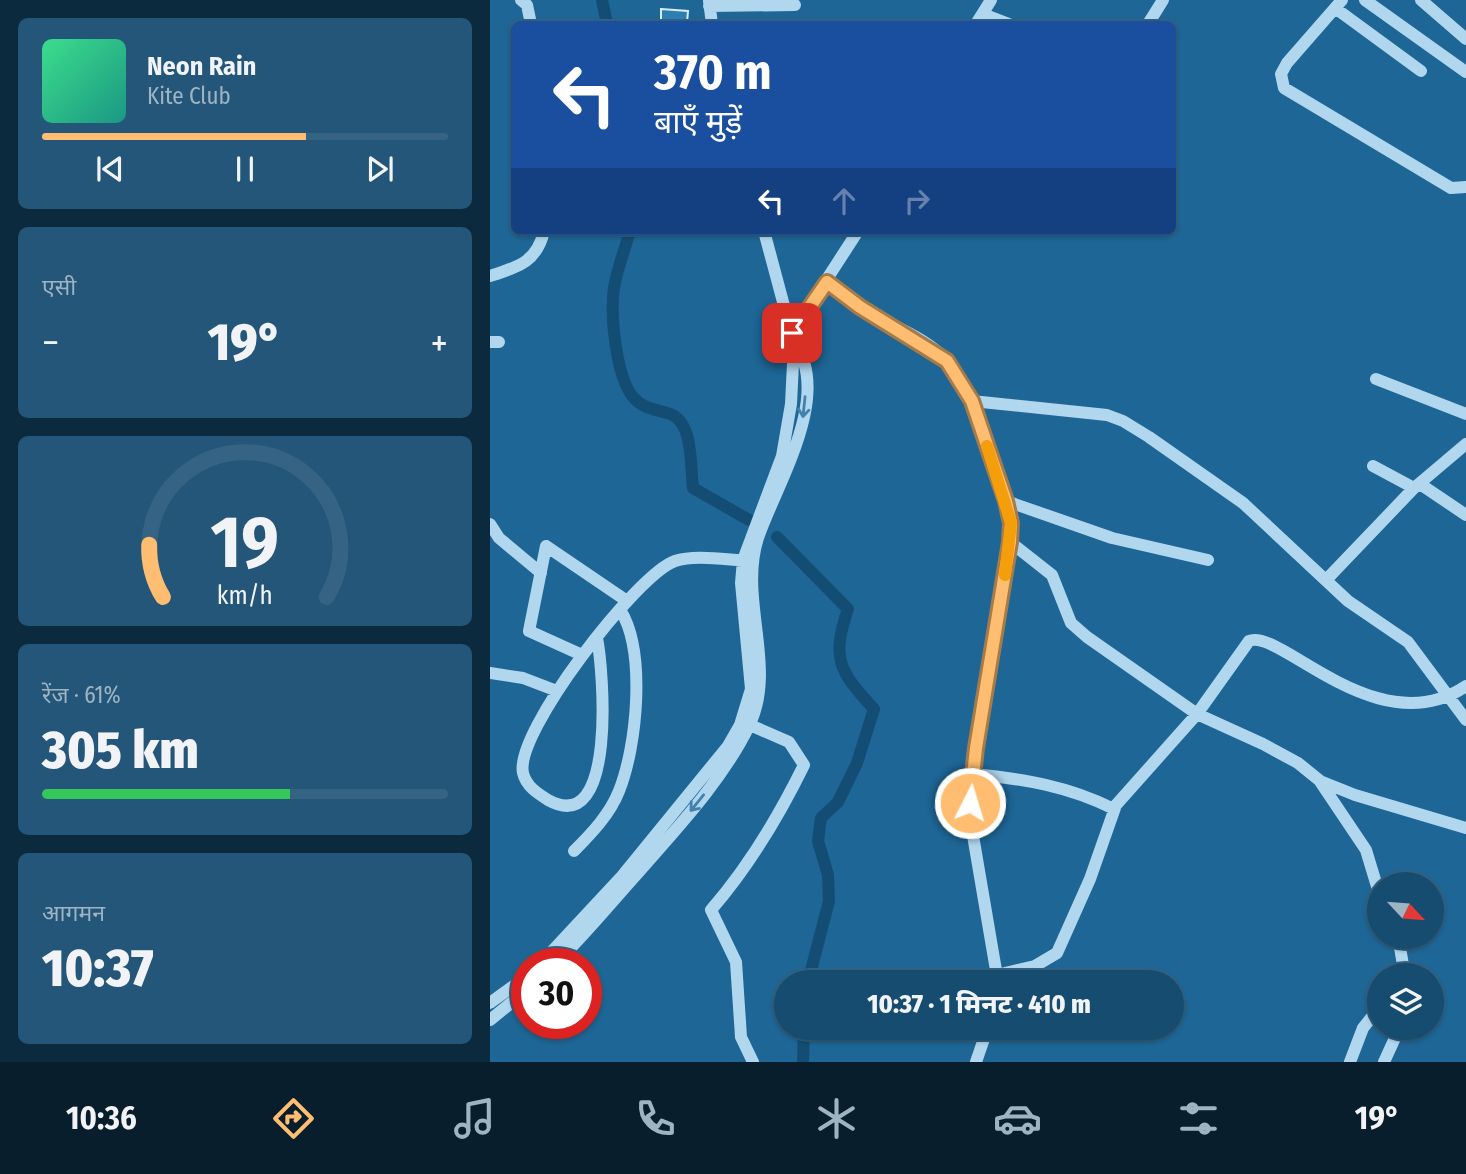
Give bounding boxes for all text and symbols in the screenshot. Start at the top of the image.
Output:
text: 370 m [654,43,772,102]
icon: left [539,49,630,140]
text: Neon Rain [147,51,256,82]
text: Kite Club [147,82,231,110]
text: बाएँ मुड़ें [654,103,742,141]
icon: previous [91,150,129,188]
icon: pause [226,150,264,188]
icon: next [361,150,399,188]
icon: left [752,182,790,220]
icon: ahead [825,182,863,220]
icon: right [898,182,936,220]
text: एसी [42,273,76,301]
pin [762,303,822,363]
text: 19° [208,311,282,374]
icon: arrive [773,314,811,352]
text: − [42,320,59,366]
text: + [431,320,448,366]
one-way arrow [797,396,810,418]
text: 19 [211,499,279,586]
text: km/h [217,581,273,611]
text: रेंज · 61% [42,681,121,709]
text: 305 km [42,719,199,782]
position arrow [933,766,1007,840]
one-way arrow [689,793,704,811]
north arrow [1367,872,1444,948]
map controls [1367,872,1444,1040]
text: आगमन [42,899,105,927]
text: 10:37 [42,937,154,1000]
speed limit sign: 30 [511,948,602,1039]
button: layers [1367,963,1444,1040]
text: 10:37 · 1 मिनट · 410 m [867,989,1091,1020]
icon: directions [269,1094,318,1143]
icon: music [450,1094,499,1143]
icon: phone [631,1094,680,1143]
icon: climate [812,1094,861,1143]
icon: car [993,1094,1042,1143]
icon: filters [1174,1094,1223,1143]
text: 10:36 [66,1099,137,1137]
text: 19° [1355,1099,1400,1137]

